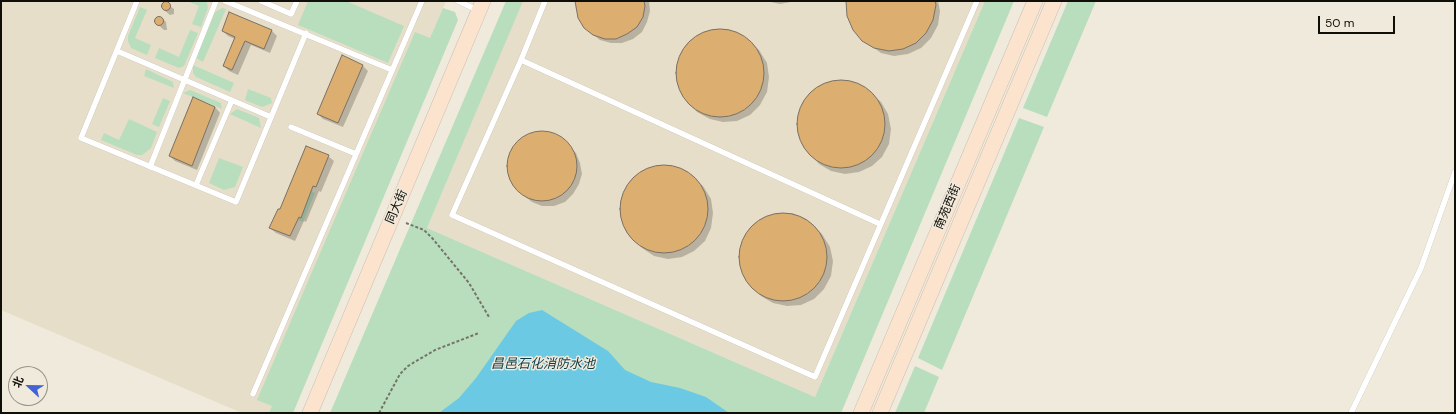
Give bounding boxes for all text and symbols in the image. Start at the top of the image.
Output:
scale bar [1320,8,1397,34]
text: 50 m [1325,15,1354,31]
street label: 南苑西街 [932,182,964,232]
street label: 同大街 [383,188,411,226]
water label: 昌邑石化消防水池 [491,357,595,373]
north arrow [8,366,48,406]
text: 北 [9,374,26,390]

